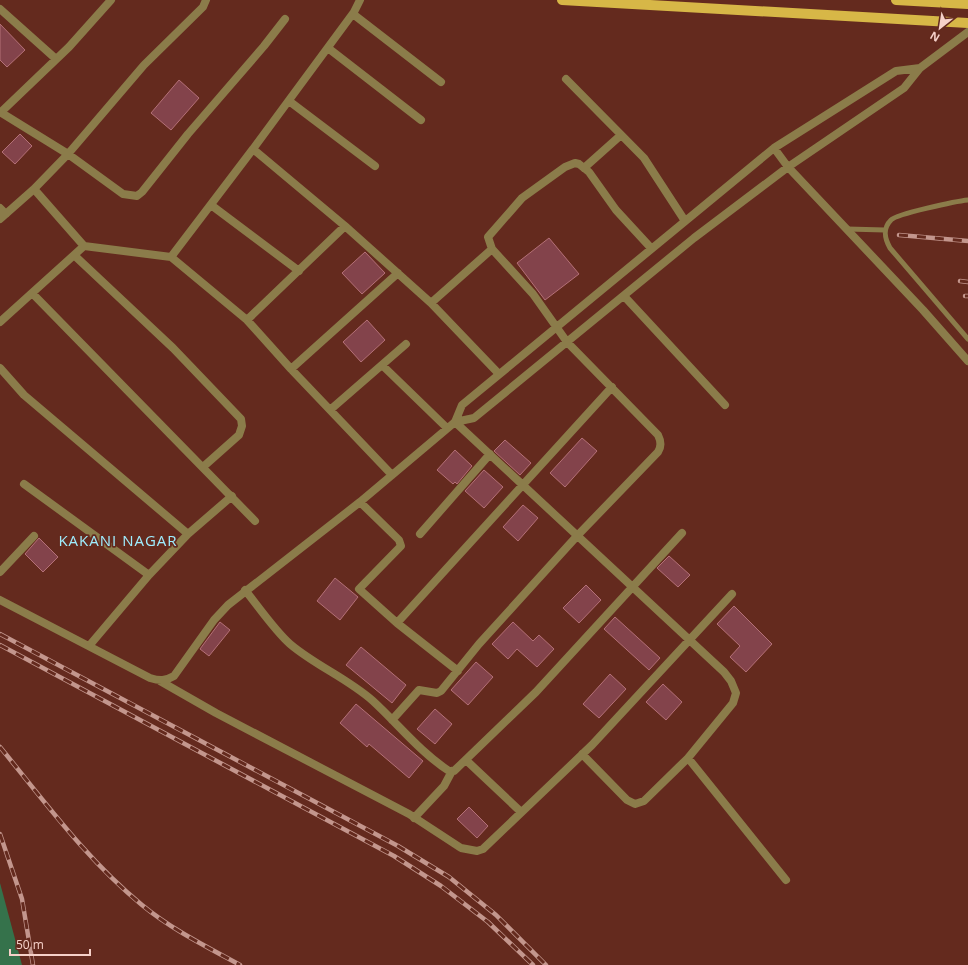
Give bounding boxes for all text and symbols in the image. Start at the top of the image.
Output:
north arrow [920,8,960,48]
text: N [927,28,942,46]
district label: KAKANI NAGAR [58,530,178,550]
scale bar [10,931,90,957]
text: 50 m [16,936,44,953]

